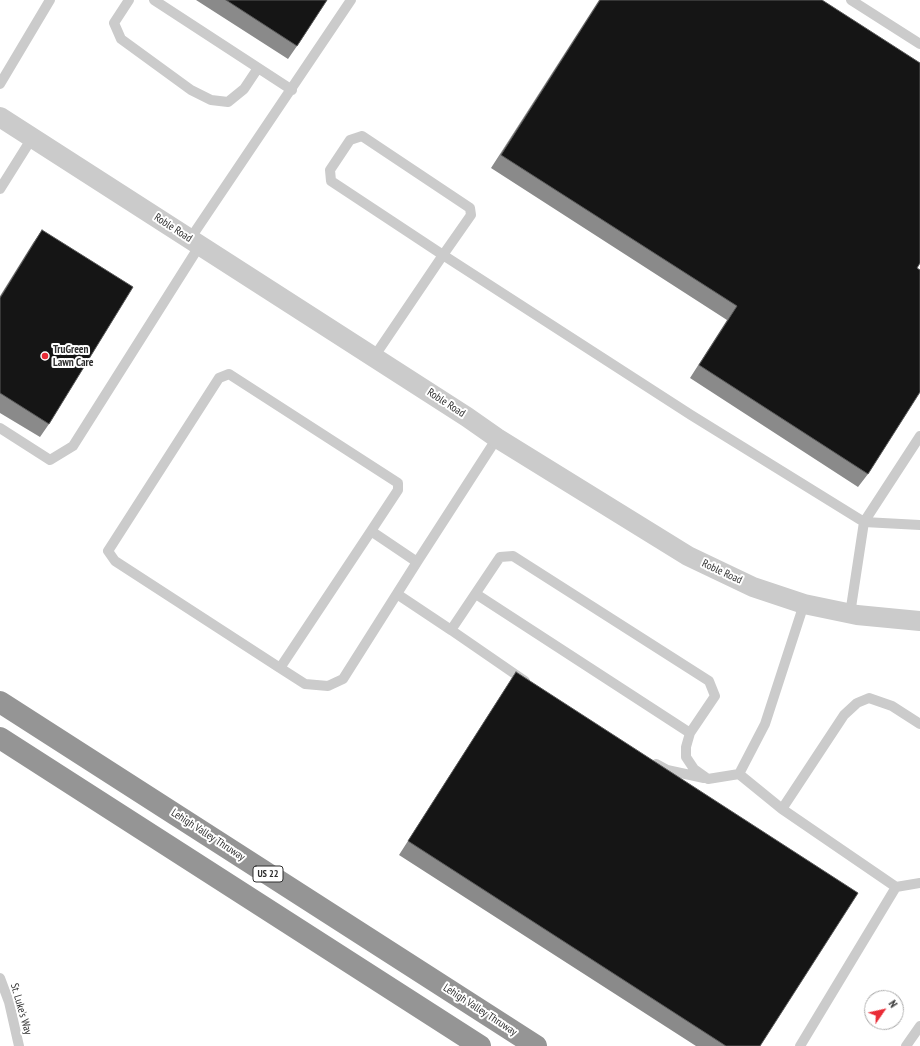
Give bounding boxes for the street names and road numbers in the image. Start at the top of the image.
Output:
street label: Roble Road [152,211,194,245]
street label: Roble Road [425,386,467,420]
street label: Roble Road [700,557,744,587]
street label: Lehigh Valley Thruway [169,806,247,864]
road number: US 22 [253,866,283,882]
street label: Lehigh Valley Thruway [441,981,519,1039]
street label: St. Luke's Way [7,982,35,1036]

